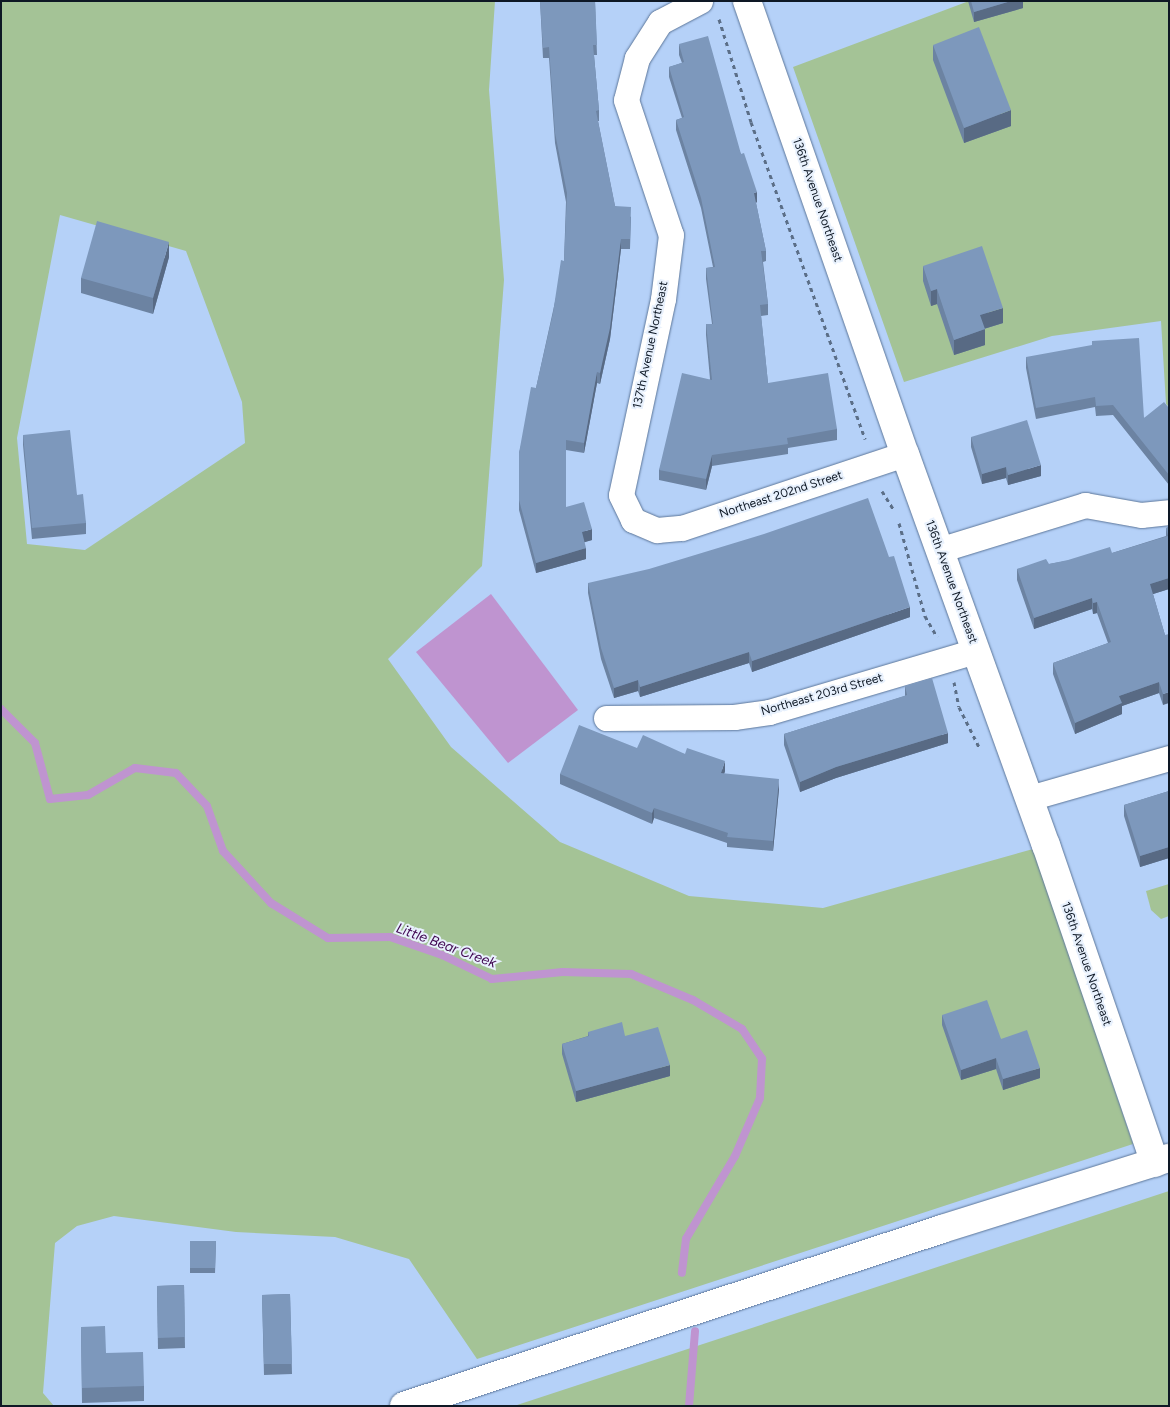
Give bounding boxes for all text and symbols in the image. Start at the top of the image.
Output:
street label: 136th Avenue Northeast [789,136,845,264]
street label: 137th Avenue Northeast [630,280,672,410]
street label: Northeast 202nd Street [718,468,844,522]
street label: 136th Avenue Northeast [922,518,980,646]
street label: Northeast 203rd Street [760,671,884,719]
street label: 136th Avenue Northeast [1058,900,1114,1028]
water label: Little Bear Creek [394,920,498,972]

